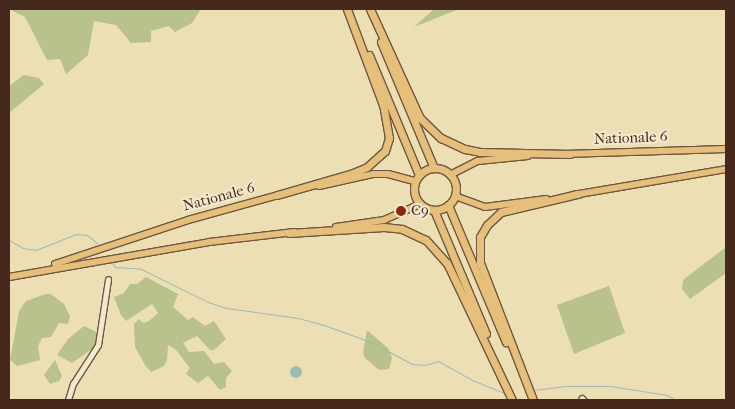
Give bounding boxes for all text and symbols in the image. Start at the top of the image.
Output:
street label: Nationale 6 [594,128,668,148]
street label: Nationale 6 [181,179,257,215]
place label: C9 [411,202,429,220]
marker: C9 [395,205,407,217]

